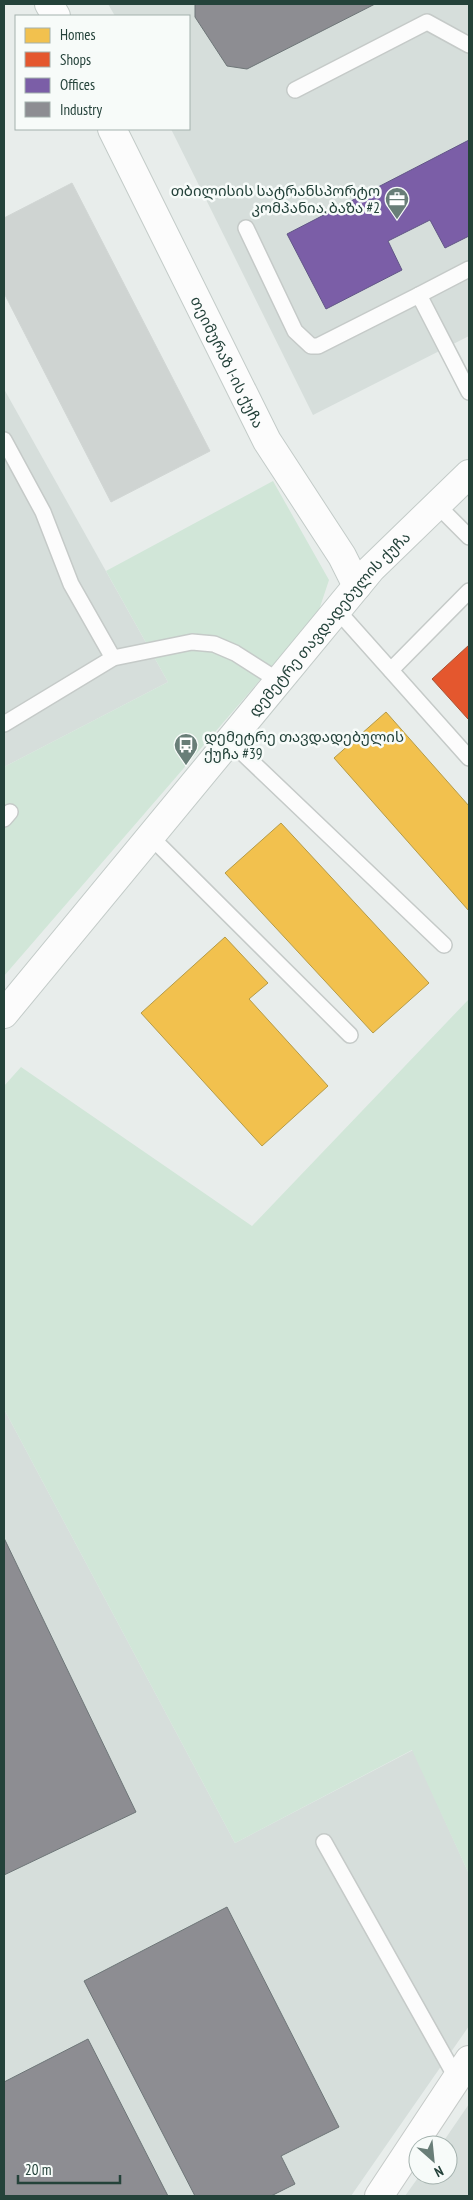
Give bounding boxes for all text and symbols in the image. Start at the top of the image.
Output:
legend [15,15,190,130]
text: Homes [60,25,96,44]
text: Shops [60,50,91,69]
text: Offices [60,75,95,94]
text: Industry [60,100,102,119]
place label: თბილისის სატრანსპორტო კომპანია. ბაზა #2 [171,181,380,217]
office icon: თბილისის სატრანსპორტო კომპანია. ბაზა #2 [384,186,410,220]
street label: თეიმურაზ I-ის ქუჩა [187,293,268,431]
street label: დემეტრე თავდადებულის ქუჩა [244,527,414,720]
place label: დემეტრე თავდადებულის ქუჩა #39 [204,727,404,763]
bus stop icon: დემეტრე თავდადებულის ქუჩა #39 [173,732,199,766]
north arrow [408,2135,458,2185]
scale bar [18,2152,120,2184]
text: 20 m [25,2160,51,2179]
text: N [431,2162,446,2181]

